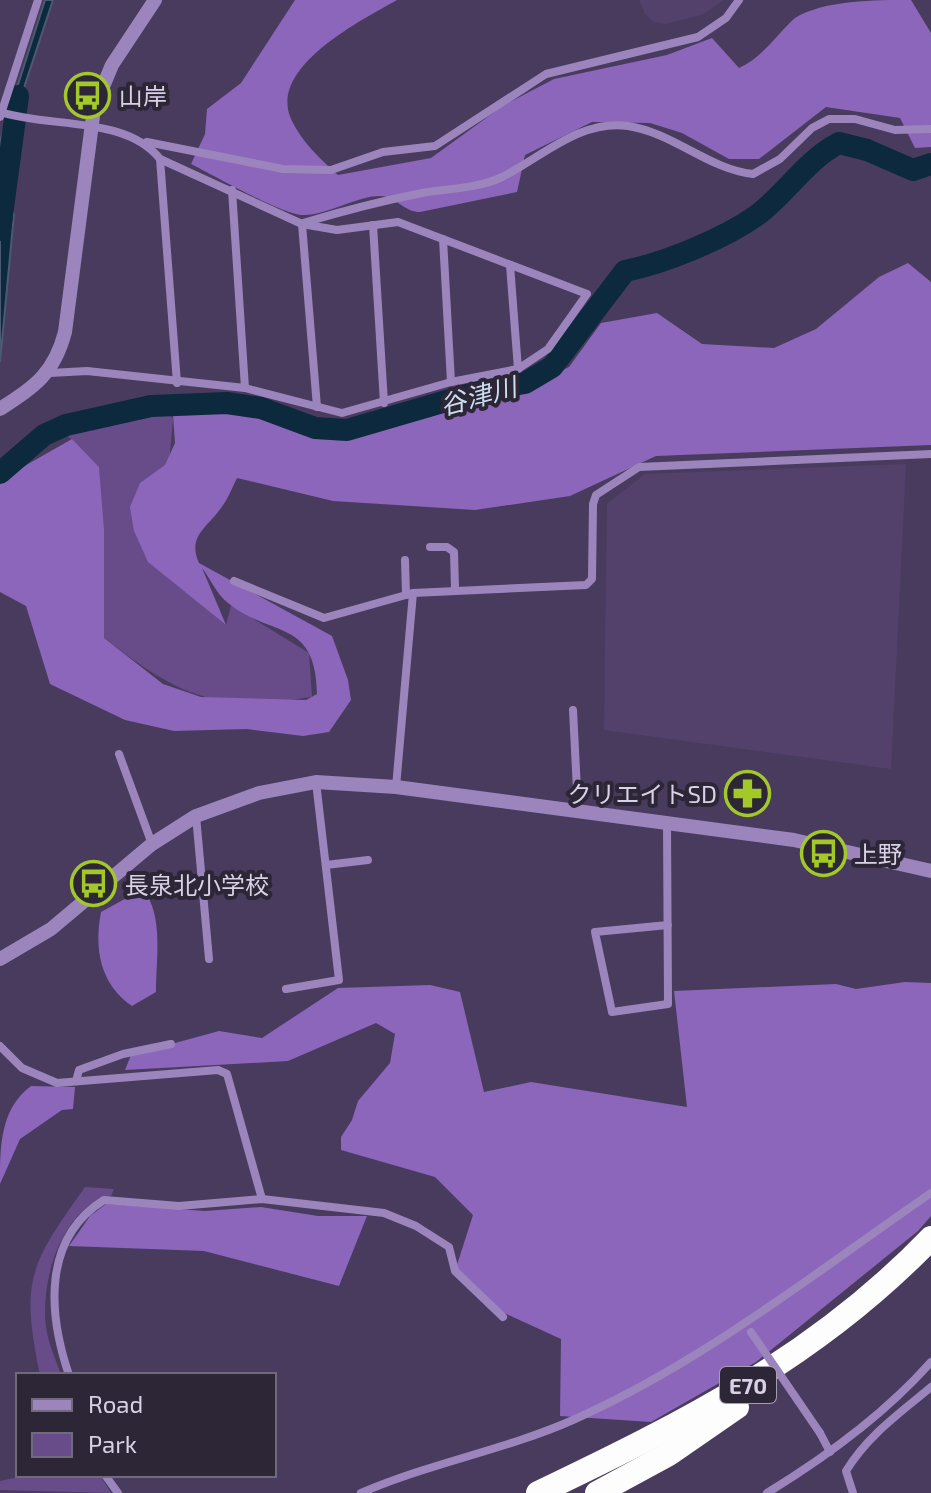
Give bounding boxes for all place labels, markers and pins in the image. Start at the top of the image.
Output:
bus stop icon: 山岸 [64,71,112,119]
place label: 山岸 [119,81,167,110]
pharmacy icon: クリエイトSD [724,769,772,817]
place label: クリエイトSD [568,779,717,808]
bus stop icon: 上野 [799,829,847,877]
place label: 上野 [854,839,902,868]
bus stop icon: 長泉北小学校 [70,860,118,908]
place label: 長泉北小学校 [125,870,269,899]

